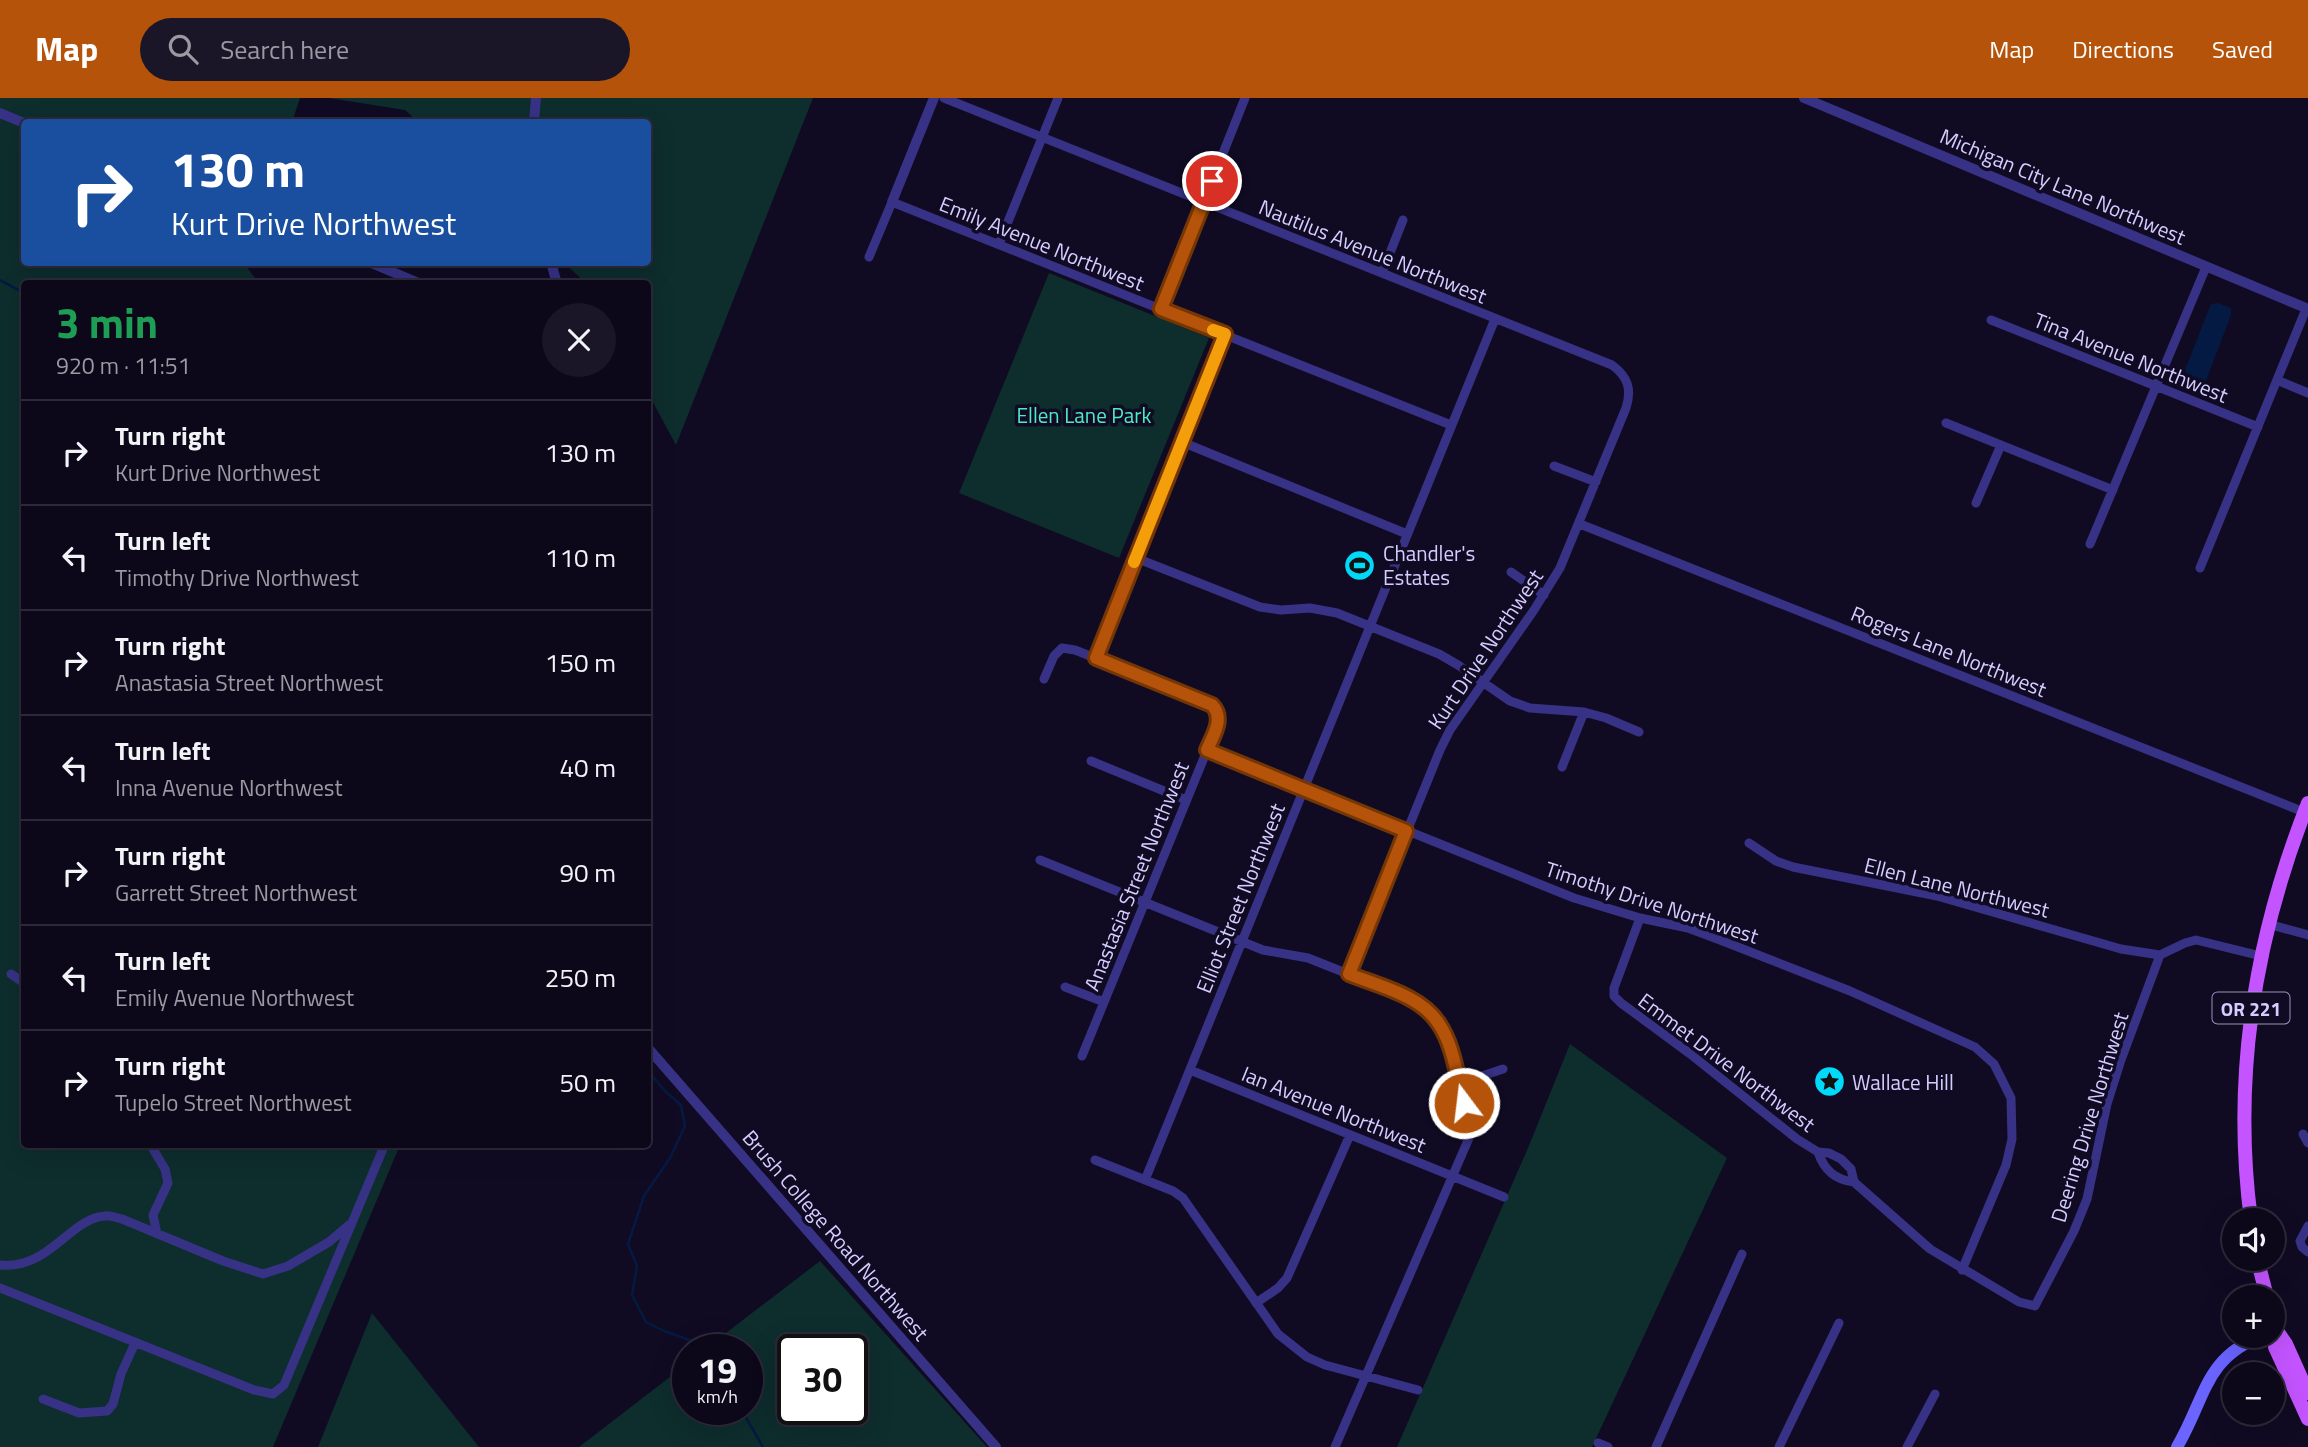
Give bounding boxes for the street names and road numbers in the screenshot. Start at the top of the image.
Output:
street label: Michigan City Lane Northwest [1935,120,2191,253]
street label: Emily Avenue Northwest [935,187,1150,299]
street label: Nautilus Avenue Northwest [1254,191,1492,312]
street label: Tina Avenue Northwest [2029,303,2234,411]
street label: Kurt Drive Northwest [1419,562,1551,736]
street label: Rogers Lane Northwest [1846,597,2052,705]
street label: Anastasia Street Northwest [1075,756,1197,996]
street label: Elliot Street Northwest [1187,798,1293,998]
street label: Ellen Lane Northwest [1861,849,2053,926]
street label: Timothy Drive Northwest [1541,852,1763,952]
street label: Emmet Drive Northwest [1632,985,1823,1140]
road number: OR 221 [2212,992,2290,1024]
street label: Deering Drive Northwest [2042,1007,2136,1226]
street label: Ian Avenue Northwest [1237,1057,1432,1161]
street label: Brush College Road Northwest [735,1122,937,1348]

